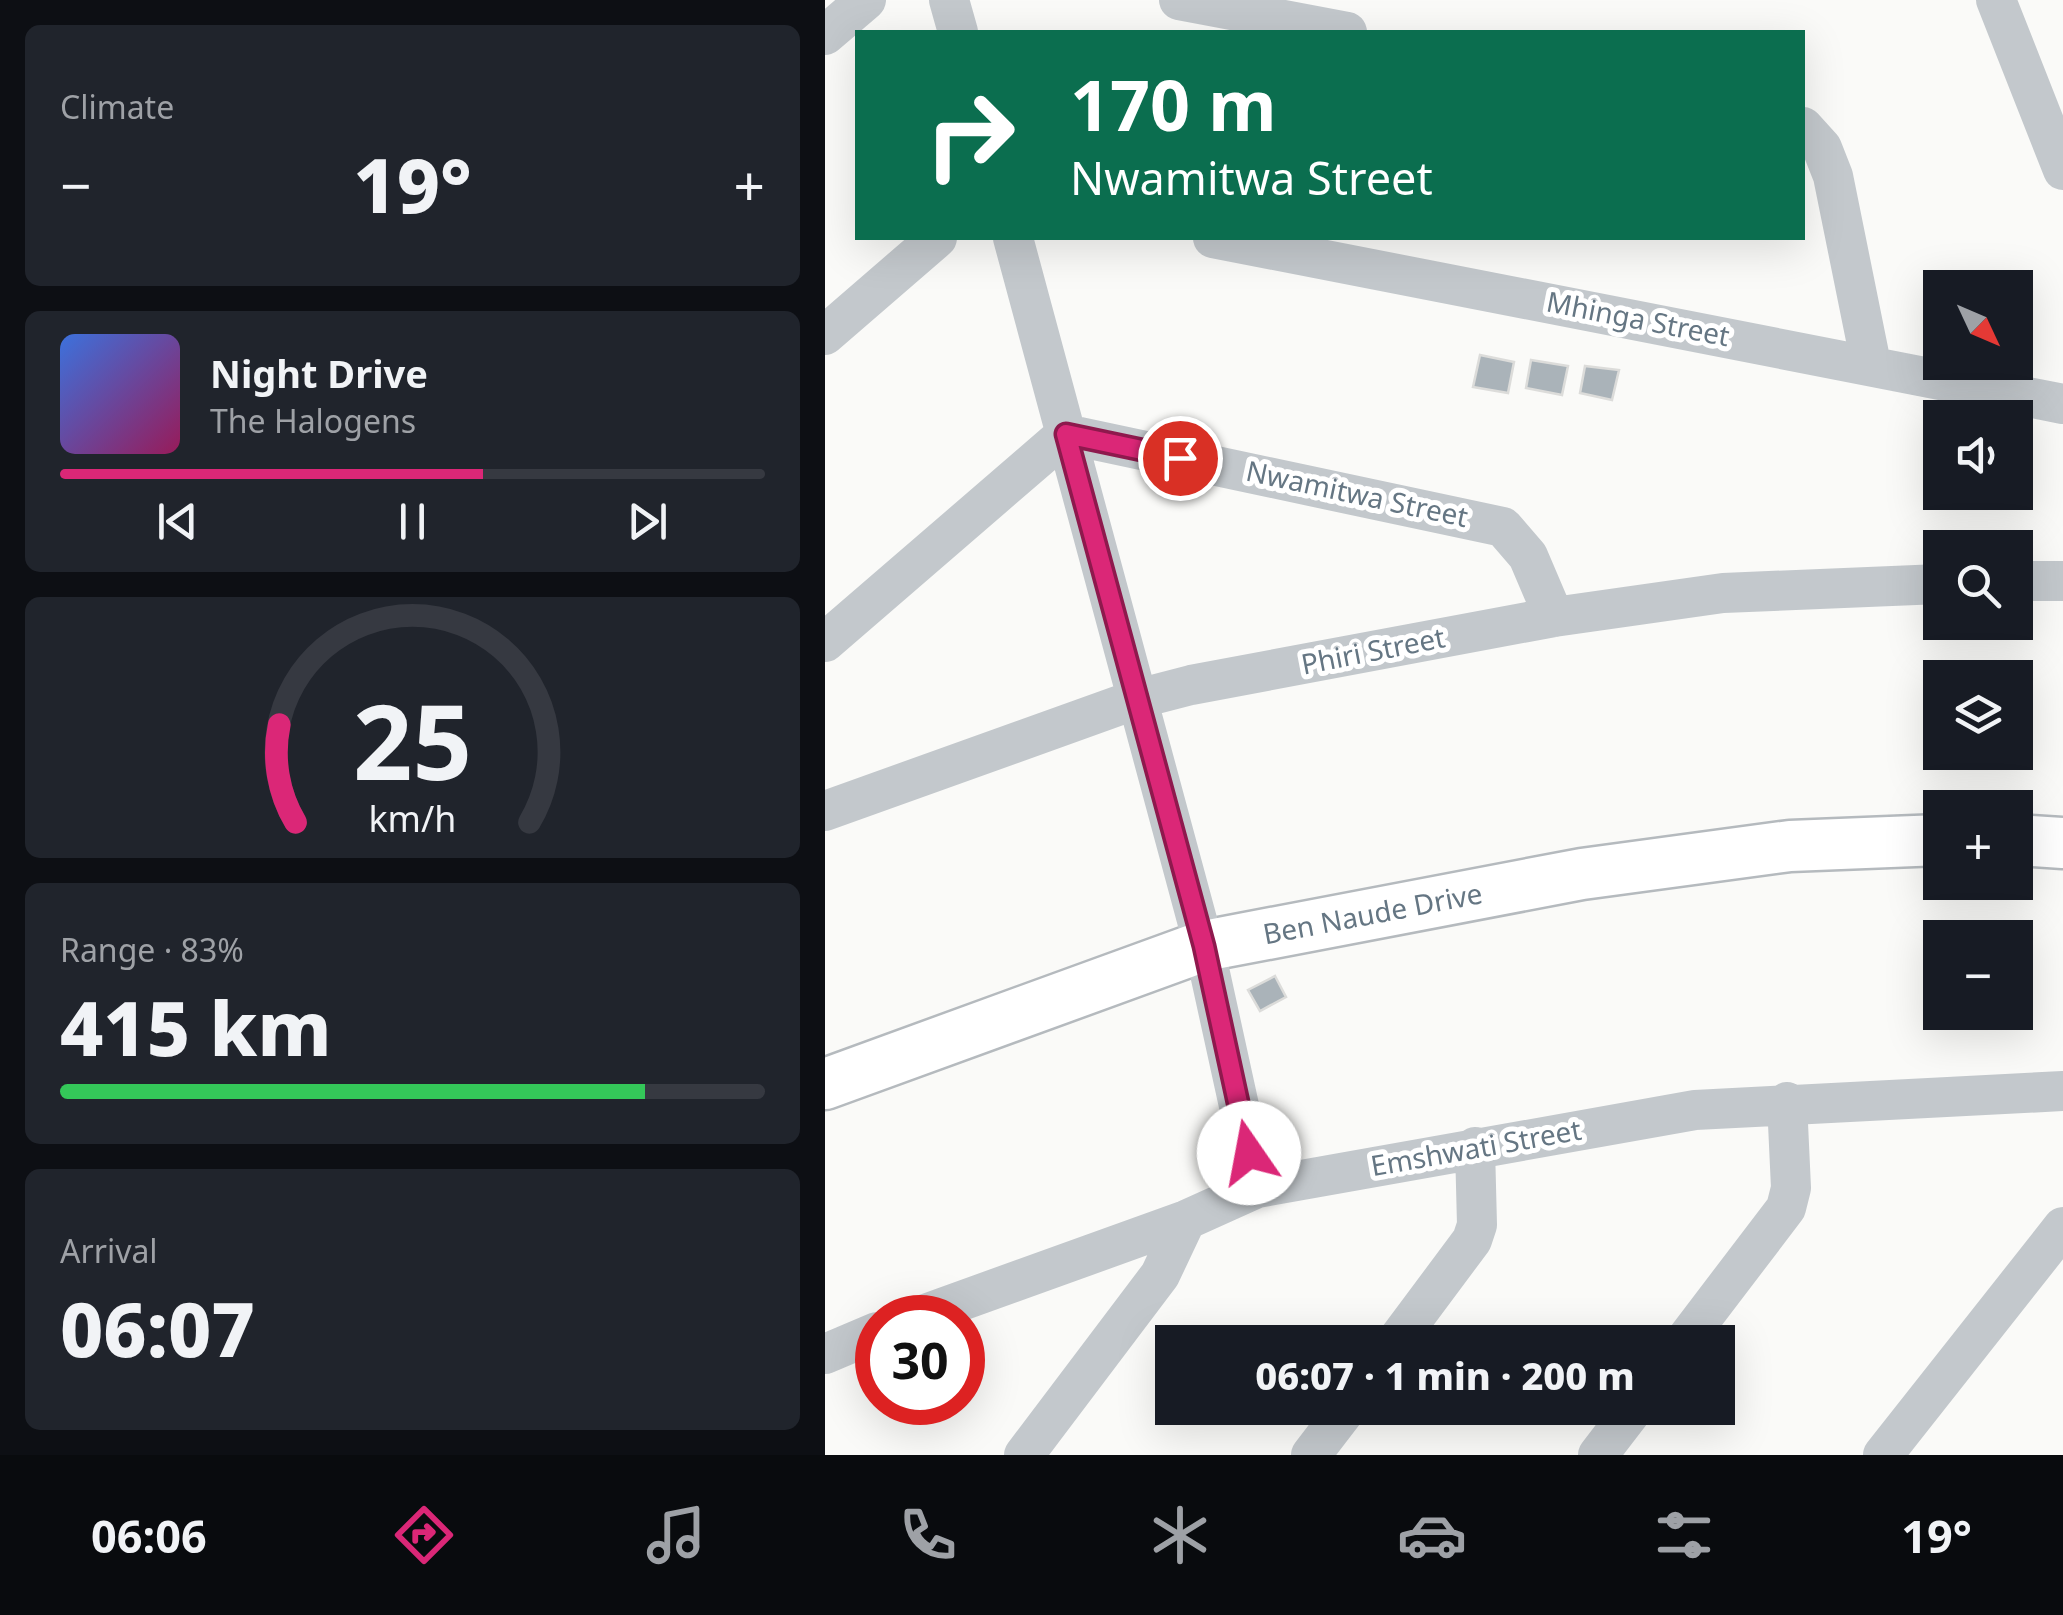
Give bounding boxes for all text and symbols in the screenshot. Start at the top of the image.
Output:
text: 170 m [1070,56,1277,152]
icon: right [905,70,1035,200]
text: Climate [60,85,174,128]
text: 19° [353,133,472,235]
text: − [60,147,91,222]
text: + [734,147,765,222]
text: Nwamitwa Street [1070,147,1433,208]
north arrow [1923,270,2033,380]
map controls [1923,270,2033,1030]
street label: Mhinga Street [1543,282,1733,354]
text: Night Drive [210,347,428,399]
text: The Halogens [210,399,416,442]
button: sound [1923,400,2033,510]
pin [1138,416,1223,501]
icon: arrive [1153,431,1208,486]
street label: Nwamitwa Street [1243,451,1472,535]
icon: previous [150,494,205,549]
icon: pause [385,494,440,549]
icon: next [620,494,675,549]
button: search [1923,530,2033,640]
street label: Phiri Street [1298,617,1448,683]
button: layers [1923,660,2033,770]
text: 25 [353,669,472,810]
button: + [1923,790,2033,900]
text: km/h [369,794,456,842]
street label: Ben Naude Drive [1260,873,1485,952]
button: − [1923,920,2033,1030]
text: Range · 83% [60,928,244,971]
text: 415 km [60,976,331,1078]
position arrow [1197,1101,1301,1205]
street label: Emshwati Street [1368,1110,1584,1184]
text: Arrival [60,1229,158,1272]
text: 06:07 [60,1277,255,1379]
speed limit sign: 30 [855,1295,985,1425]
text: 06:07 · 1 min · 200 m [1255,1349,1635,1401]
icon: directions [389,1500,459,1570]
icon: music [641,1500,711,1570]
icon: phone [893,1500,963,1570]
icon: climate [1145,1500,1215,1570]
icon: car [1397,1500,1467,1570]
icon: filters [1649,1500,1719,1570]
text: 06:06 [91,1505,207,1566]
text: 19° [1901,1505,1972,1566]

